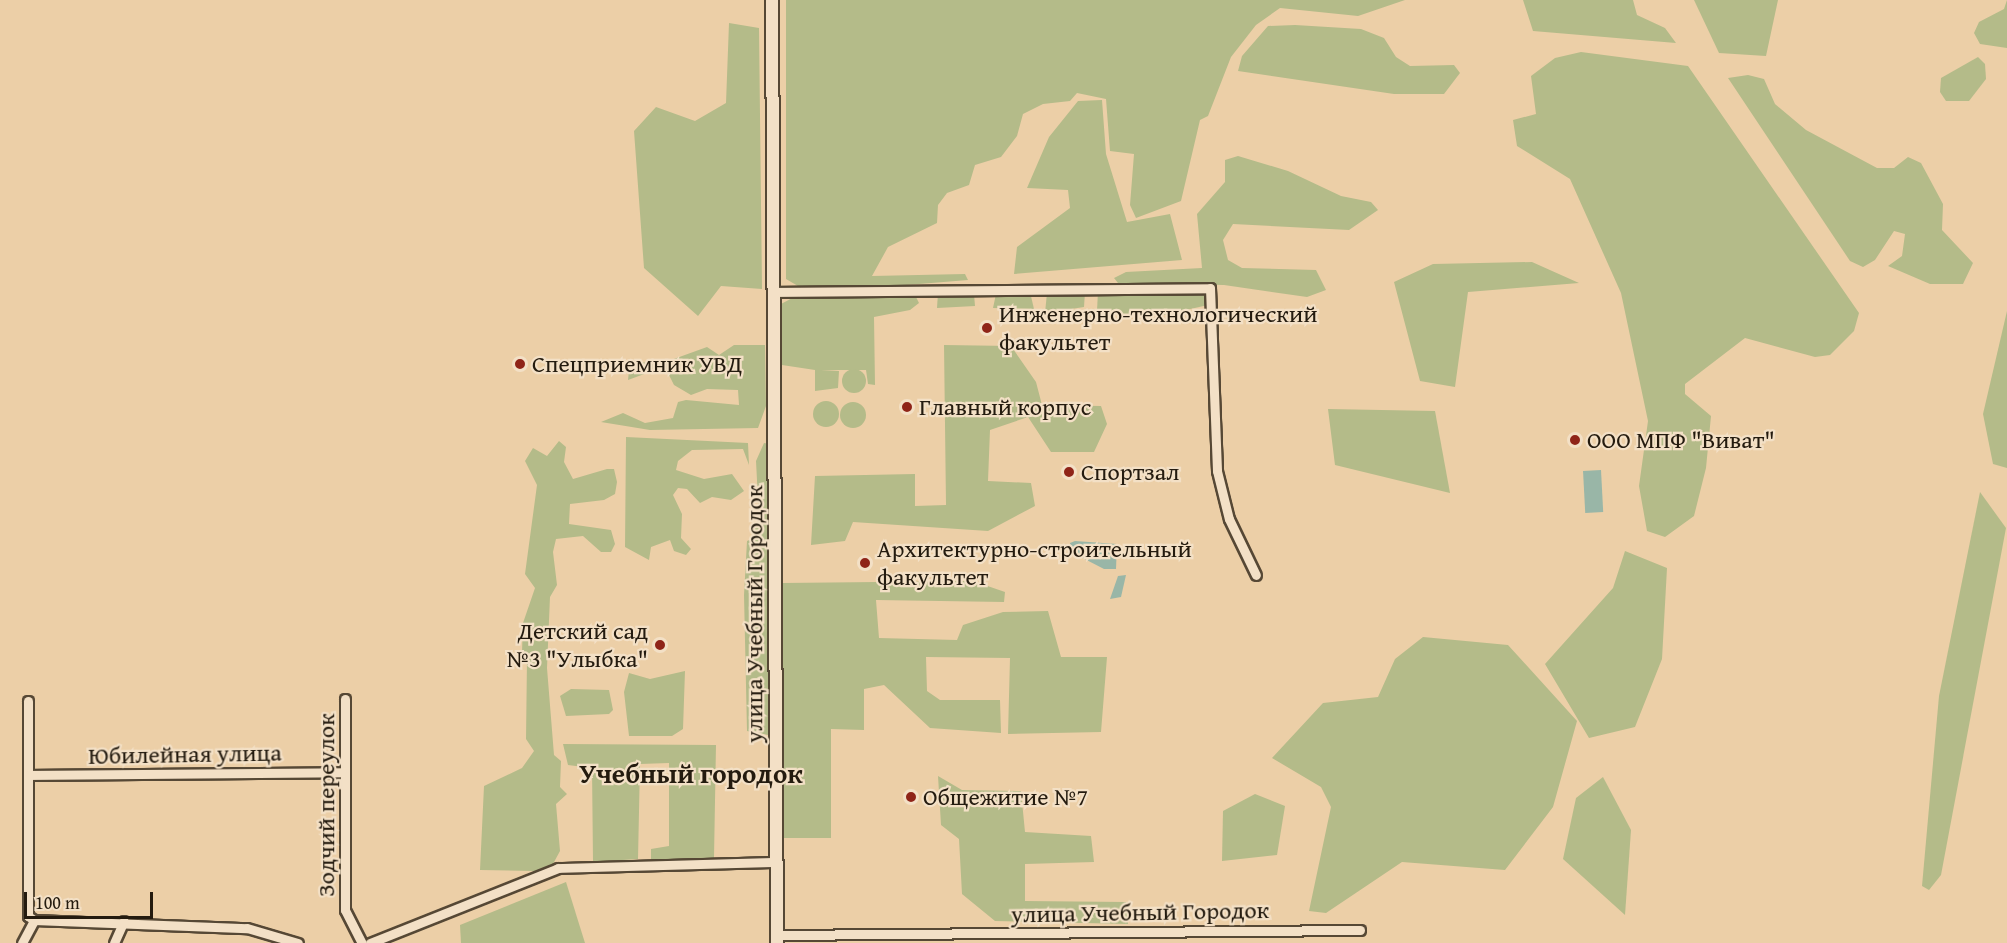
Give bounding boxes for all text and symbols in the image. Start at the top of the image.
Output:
place label: Инженерно-технологический факультет [999,300,1317,356]
marker: Инженерно-технологический факультет [980,321,994,335]
place label: Спецприемник УВД [532,350,742,378]
marker: Спецприемник УВД [513,357,527,371]
place label: Главный корпус [919,393,1091,421]
marker: Главный корпус [900,400,914,414]
place label: ООО МПФ "Виват" [1587,426,1775,454]
marker: ООО МПФ "Виват" [1568,433,1582,447]
place label: Спортзал [1081,458,1179,486]
marker: Спортзал [1062,465,1076,479]
street label: улица Учебный Городок [740,485,768,743]
place label: Архитектурно-строительный факультет [877,535,1192,591]
marker: Архитектурно-строительный факультет [858,556,872,570]
place label: Детский сад №3 "Улыбка" [506,617,648,673]
marker: Детский сад №3 "Улыбка" [653,638,667,652]
street label: Зодчий переулок [312,713,340,897]
street label: Юбилейная улица [88,738,282,770]
district label: Учебный городок [579,758,803,790]
place label: Общежитие №7 [923,783,1088,811]
marker: Общежитие №7 [904,790,918,804]
scale bar [27,880,156,918]
text: 100 m [35,889,80,916]
street label: улица Учебный Городок [1011,895,1269,929]

